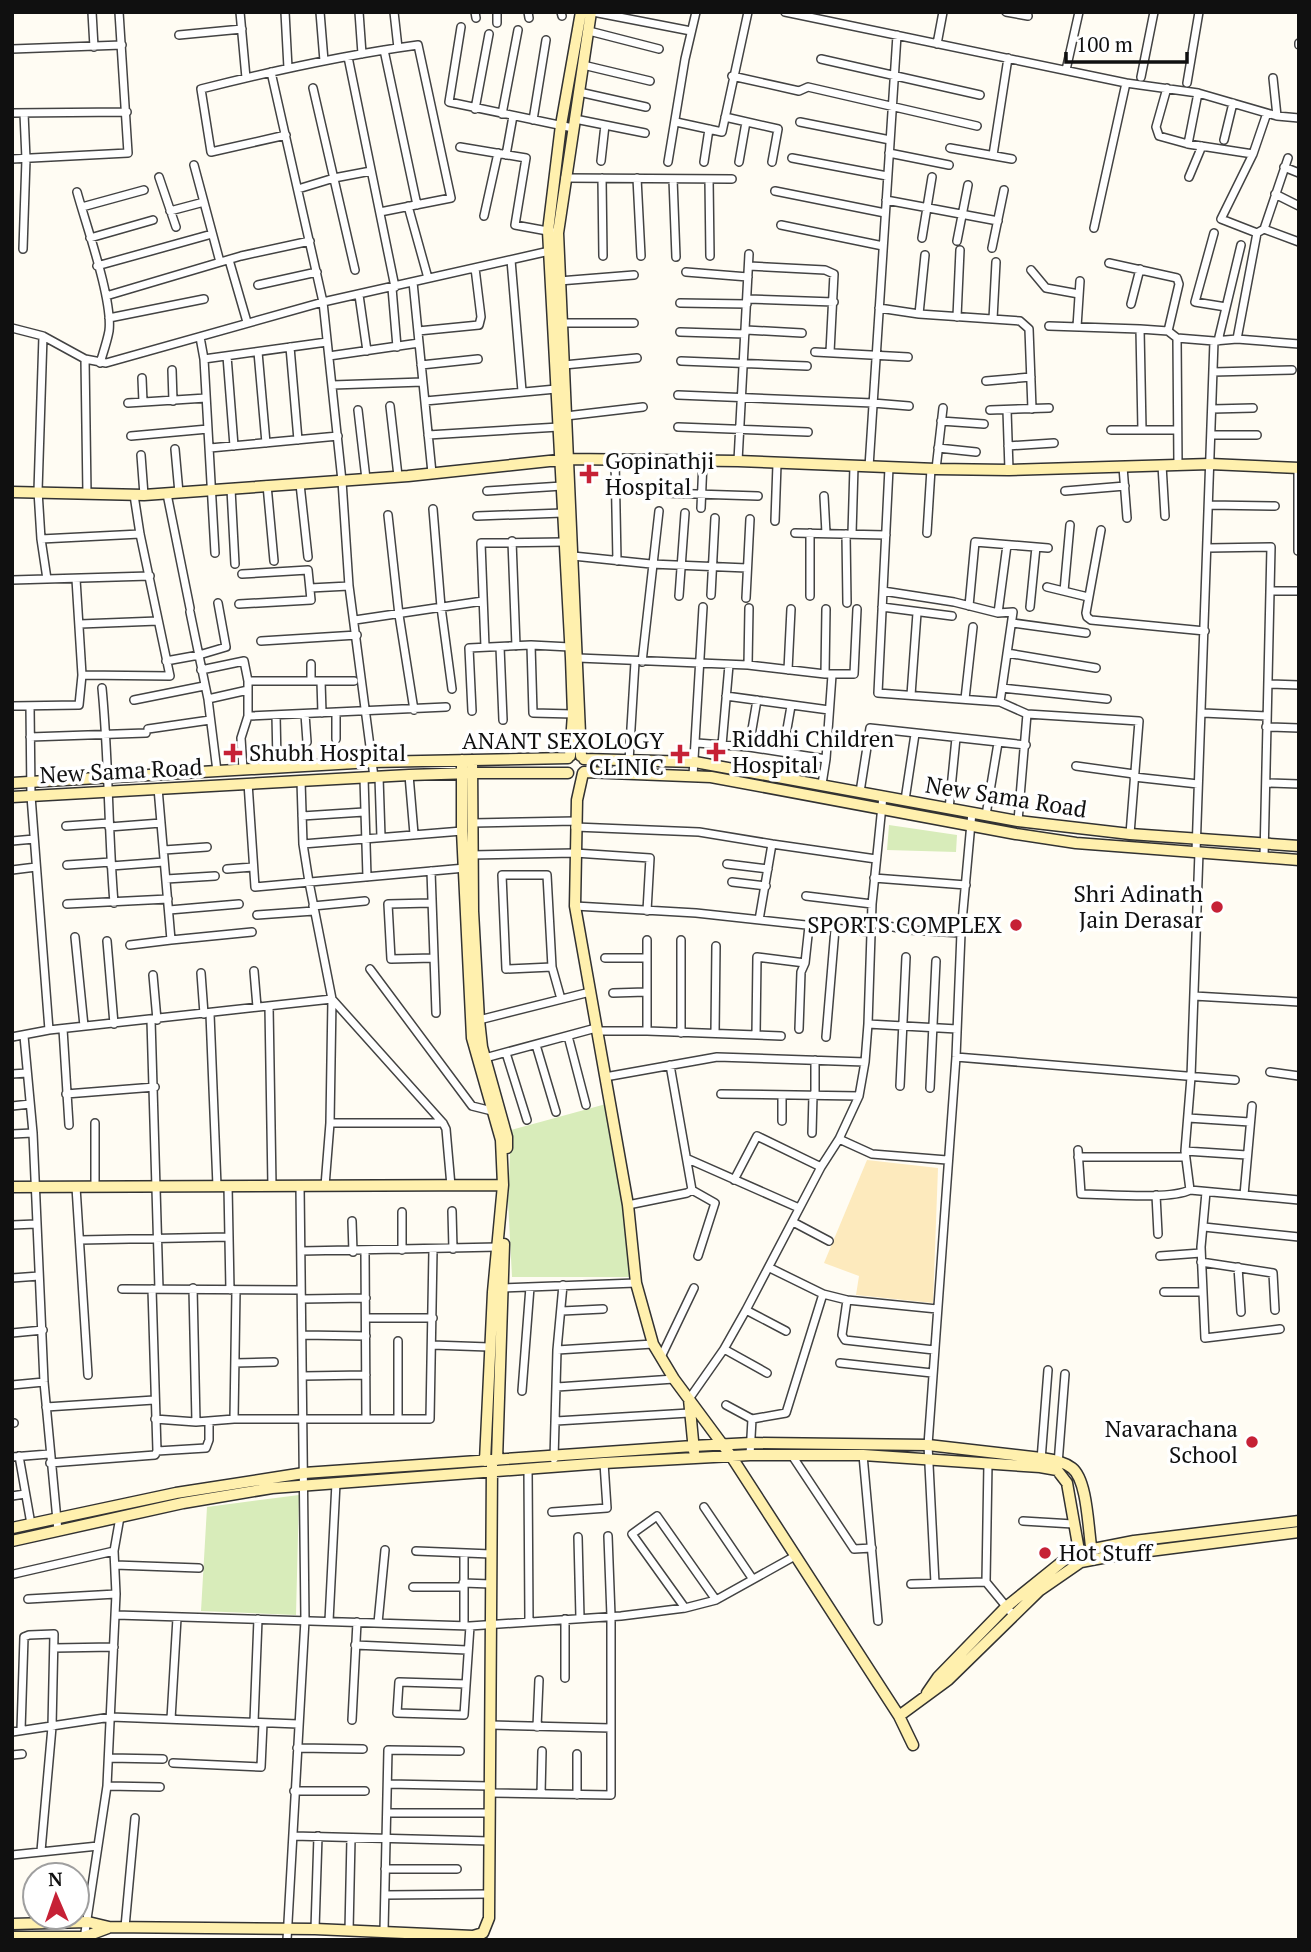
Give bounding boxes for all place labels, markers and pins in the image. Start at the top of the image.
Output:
place label: Gopinathji Hospital [605,445,714,502]
marker: Gopinathji Hospital [579,464,599,484]
place label: Riddhi Children Hospital [732,723,894,780]
place label: ANANT SEXOLOGY CLINIC [462,725,664,782]
place label: Shubh Hospital [249,737,406,768]
marker: Riddhi Children Hospital [706,742,726,762]
marker: Shubh Hospital [223,743,243,763]
marker: ANANT SEXOLOGY CLINIC [670,744,690,764]
place label: Shri Adinath Jain Derasar [1074,878,1203,935]
marker: Shri Adinath Jain Derasar [1209,899,1225,915]
place label: SPORTS COMPLEX [807,909,1003,940]
marker: SPORTS COMPLEX [1008,917,1024,933]
place label: Navarachana School [1105,1413,1238,1470]
marker: Navarachana School [1244,1434,1260,1450]
place label: Hot Stuff [1059,1537,1154,1568]
marker: Hot Stuff [1037,1545,1053,1561]

